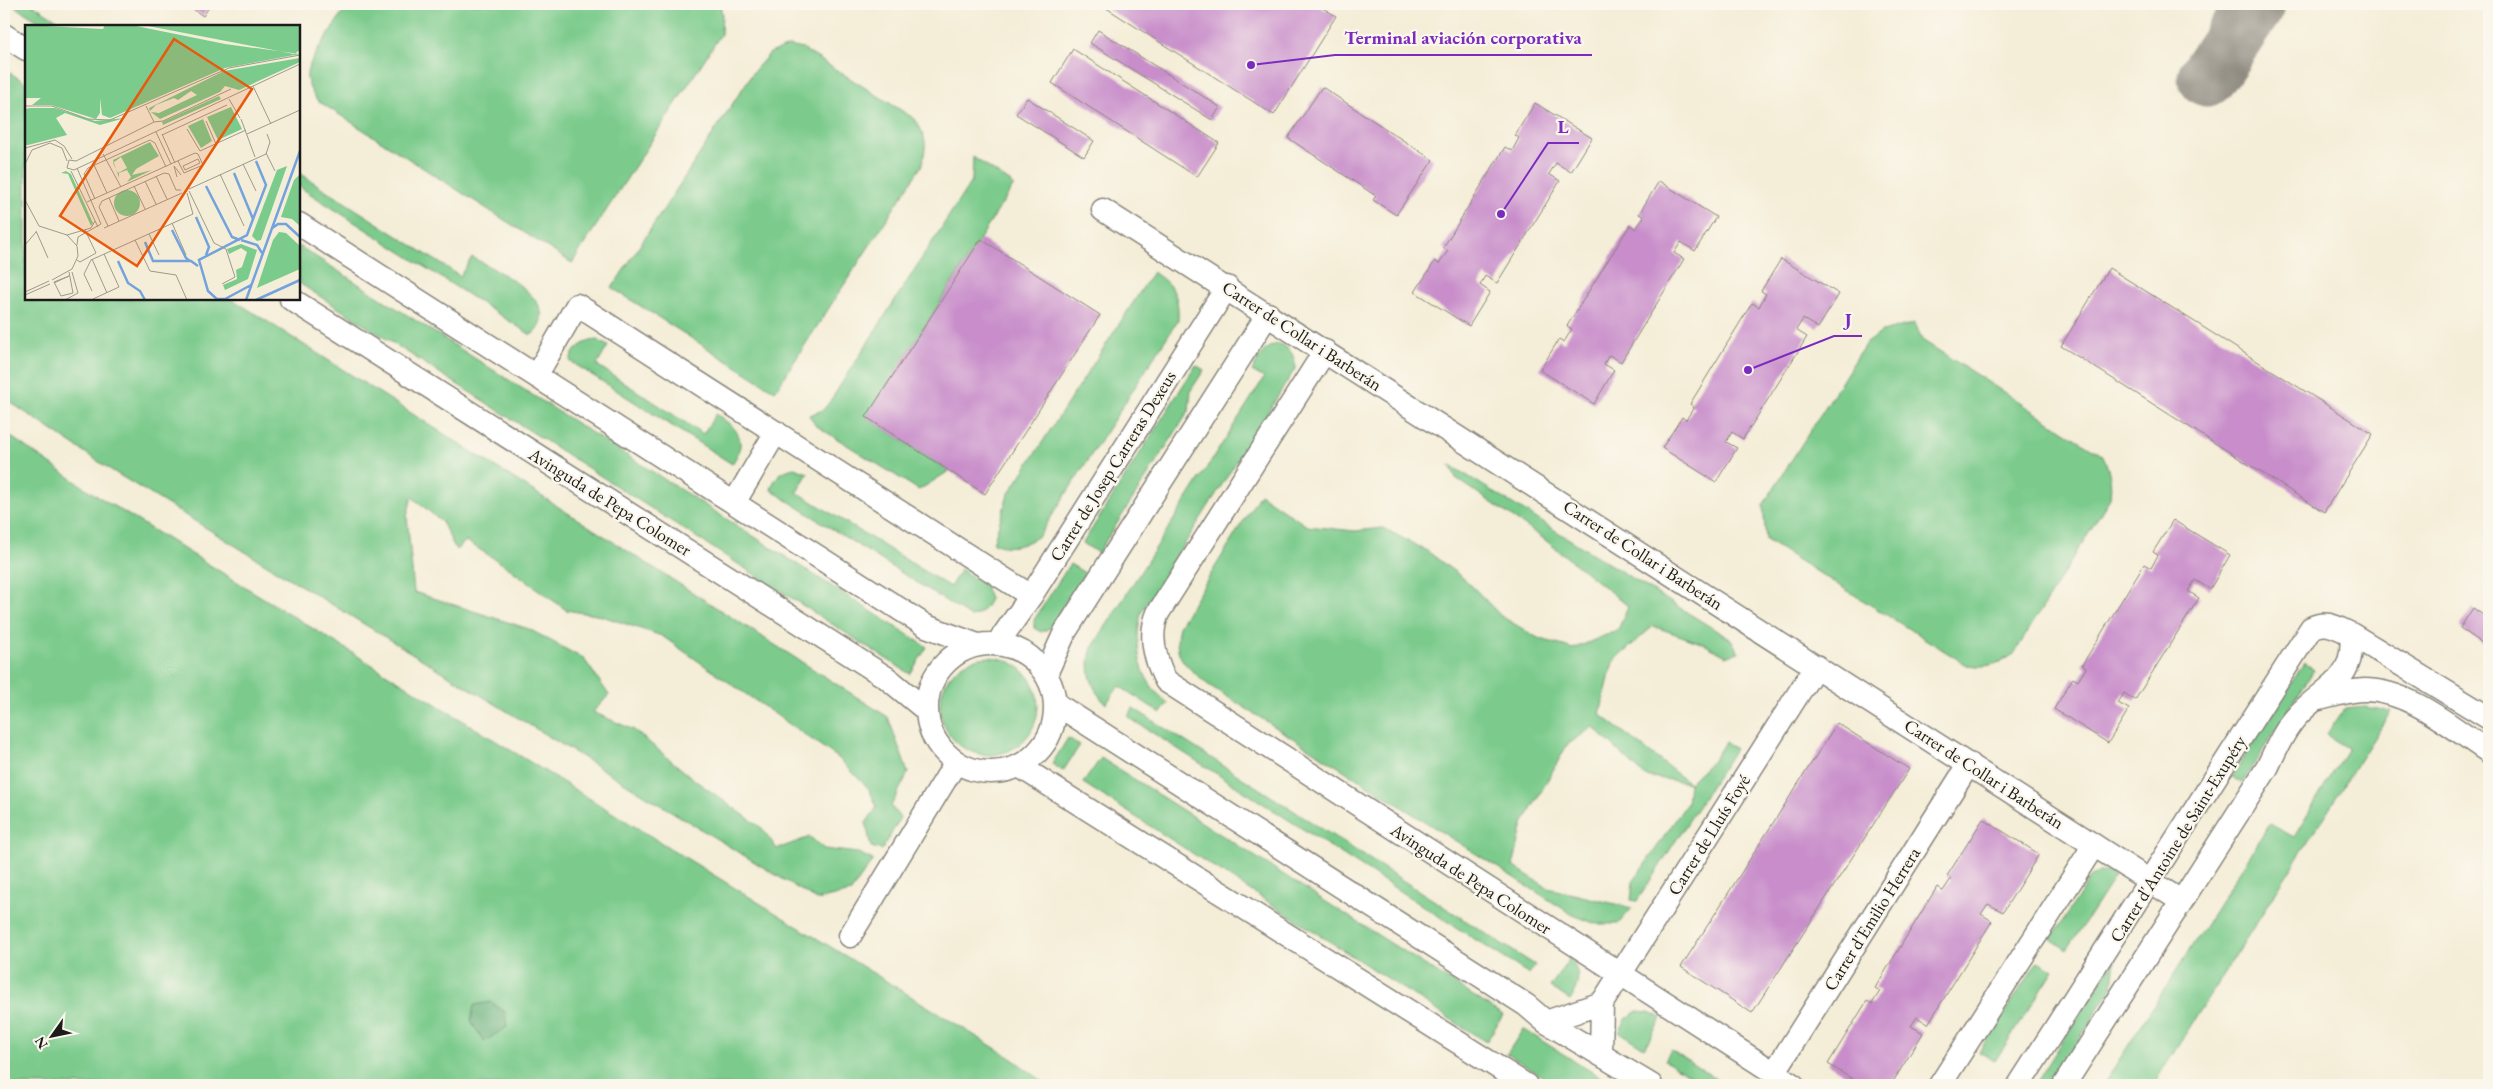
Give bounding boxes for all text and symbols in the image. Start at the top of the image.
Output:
callout: Terminal aviación corporativa [1335,21,1592,55]
inset map [25,25,300,300]
text: Terminal aviación corporativa [1344,25,1582,50]
callout: L [1548,109,1579,143]
text: L [1557,114,1569,139]
street label: Carrer de Collar i Barberán [1218,275,1387,396]
callout: J [1834,302,1862,336]
text: J [1842,307,1852,332]
street label: Carrer de Josep Carreras Dexeus [1044,366,1181,565]
street label: Avinguda de Pepa Colomer [524,442,696,561]
street label: Carrer de Collar i Barberán [1559,494,1728,615]
street label: Carrer de Collar i Barberán [1900,713,2069,834]
street label: Carrer d'Antoine de Saint-Exupéry [2104,731,2251,947]
street label: Carrer de Lluís Foyé [1662,770,1755,899]
street label: Avinguda de Pepa Colomer [1386,817,1556,939]
street label: Carrer d'Emilio Herrera [1818,842,1925,995]
north arrow [28,1012,78,1062]
text: N [30,1033,52,1053]

